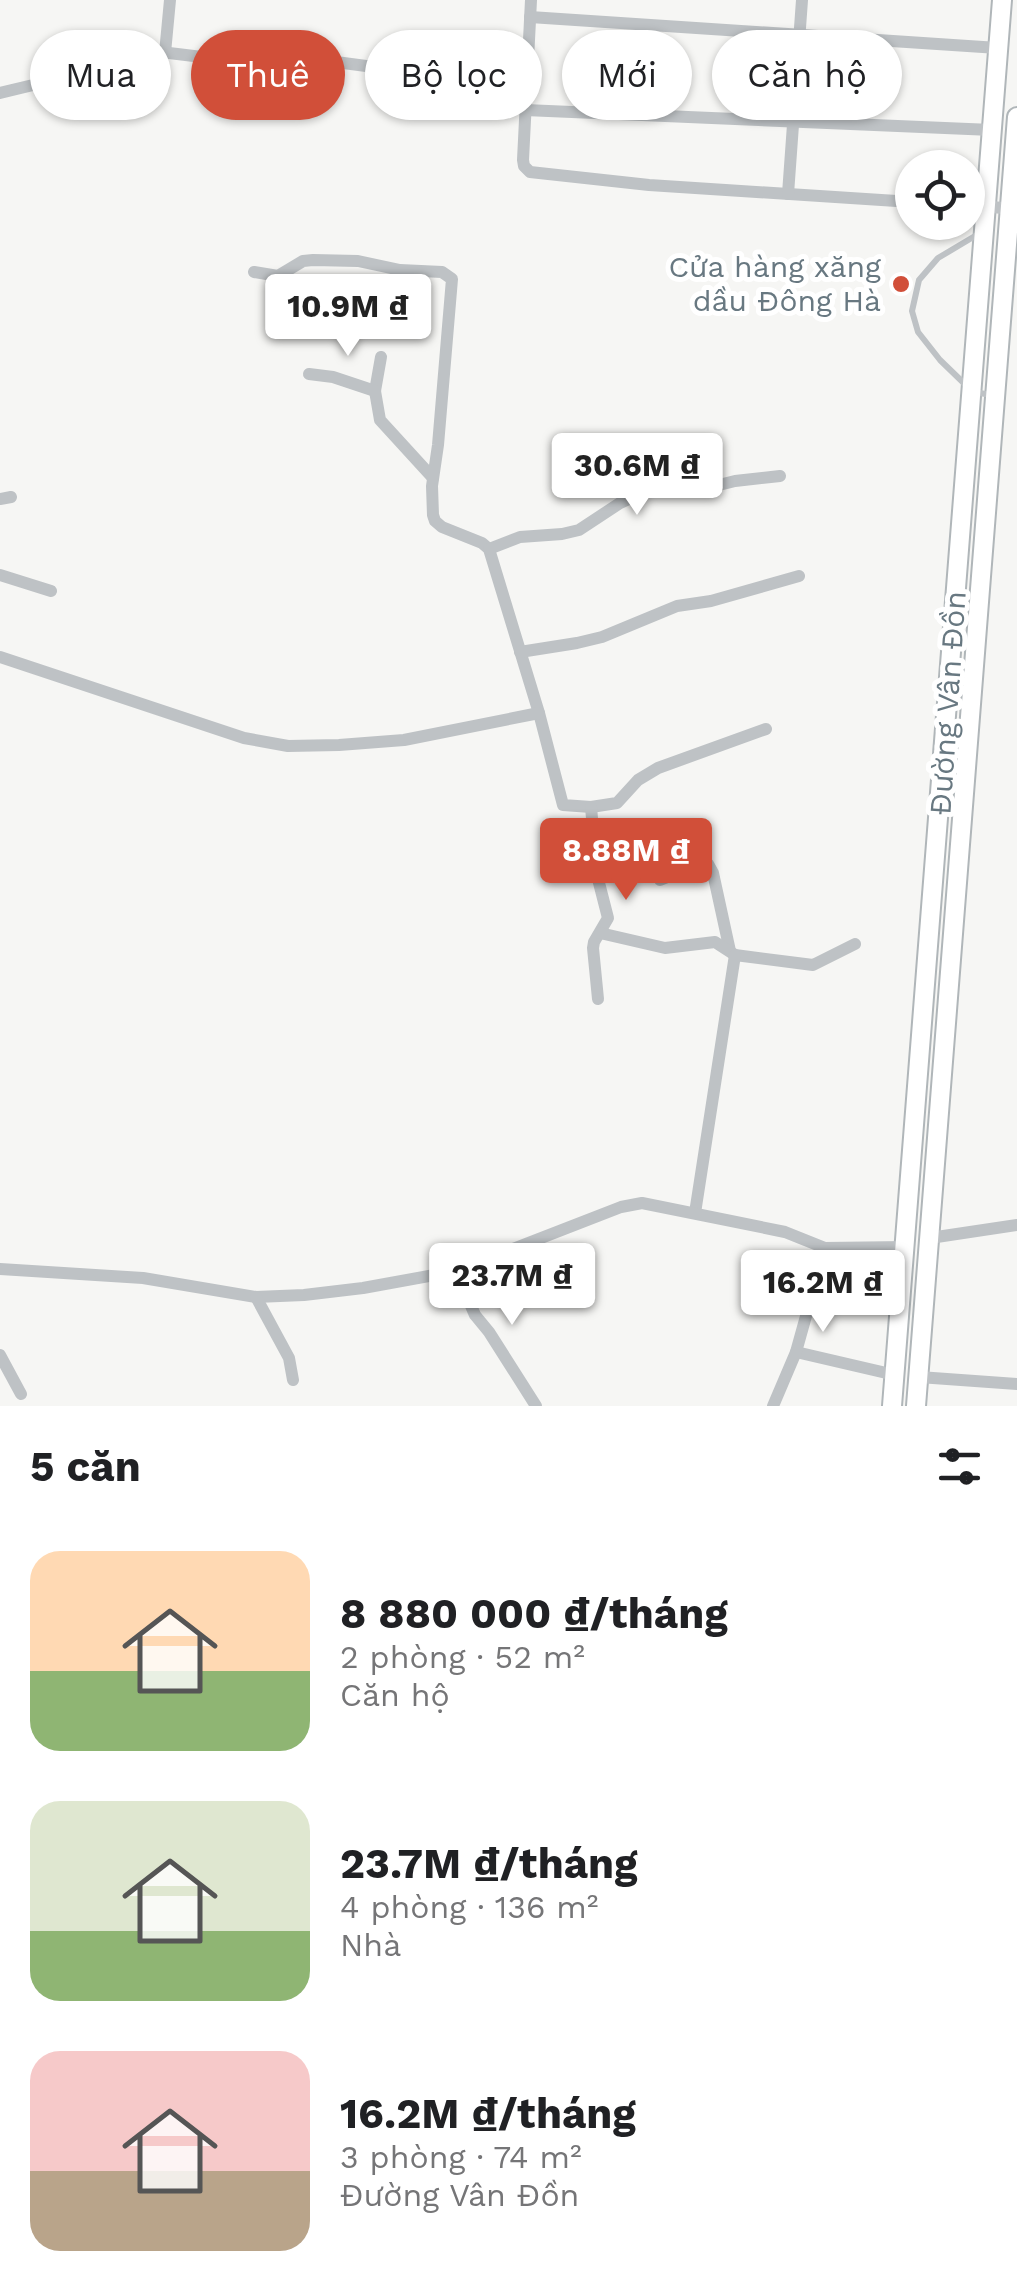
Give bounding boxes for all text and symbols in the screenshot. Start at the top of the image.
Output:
chip: Mua [30,30,171,120]
chip: Thuê [191,30,345,120]
chip: Bộ lọc [365,30,542,120]
chip: Mới [562,30,692,120]
chip: Căn hộ [712,30,902,120]
map controls [895,150,985,240]
button: locate [895,150,985,240]
place label: Cửa hàng xăng dầu Đông Hà [669,249,881,318]
marker: Cửa hàng xăng dầu Đông Hà [890,273,912,295]
pin: 10.9M ₫ [256,274,440,359]
text: 10.9M ₫ [287,287,409,325]
pin: 30.6M ₫ [545,433,729,518]
text: 30.6M ₫ [574,446,700,484]
street label: Đường Vân Đồn [922,590,973,816]
pin: 8.88M ₫ [534,818,718,903]
text: 8.88M ₫ [562,831,690,869]
pin: 23.7M ₫ [420,1243,604,1328]
pin: 16.2M ₫ [731,1250,915,1335]
text: 23.7M ₫ [451,1256,573,1294]
text: 16.2M ₫ [763,1263,883,1301]
icon: filters [932,1439,987,1494]
text: 5 căn [30,1442,141,1491]
text: 8 880 000 ₫/tháng [340,1589,728,1638]
icon: home [110,1591,230,1711]
text: 2 phòng · 52 m² [340,1638,585,1676]
text: Căn hộ [340,1676,450,1714]
text: 23.7M ₫/tháng [340,1839,638,1888]
icon: home [110,1841,230,1961]
text: 4 phòng · 136 m² [340,1888,598,1926]
text: Nhà [340,1926,401,1964]
text: 16.2M ₫/tháng [340,2089,636,2138]
icon: home [110,2091,230,2211]
text: 3 phòng · 74 m² [340,2138,582,2176]
text: Đường Vân Đồn [340,2176,579,2214]

